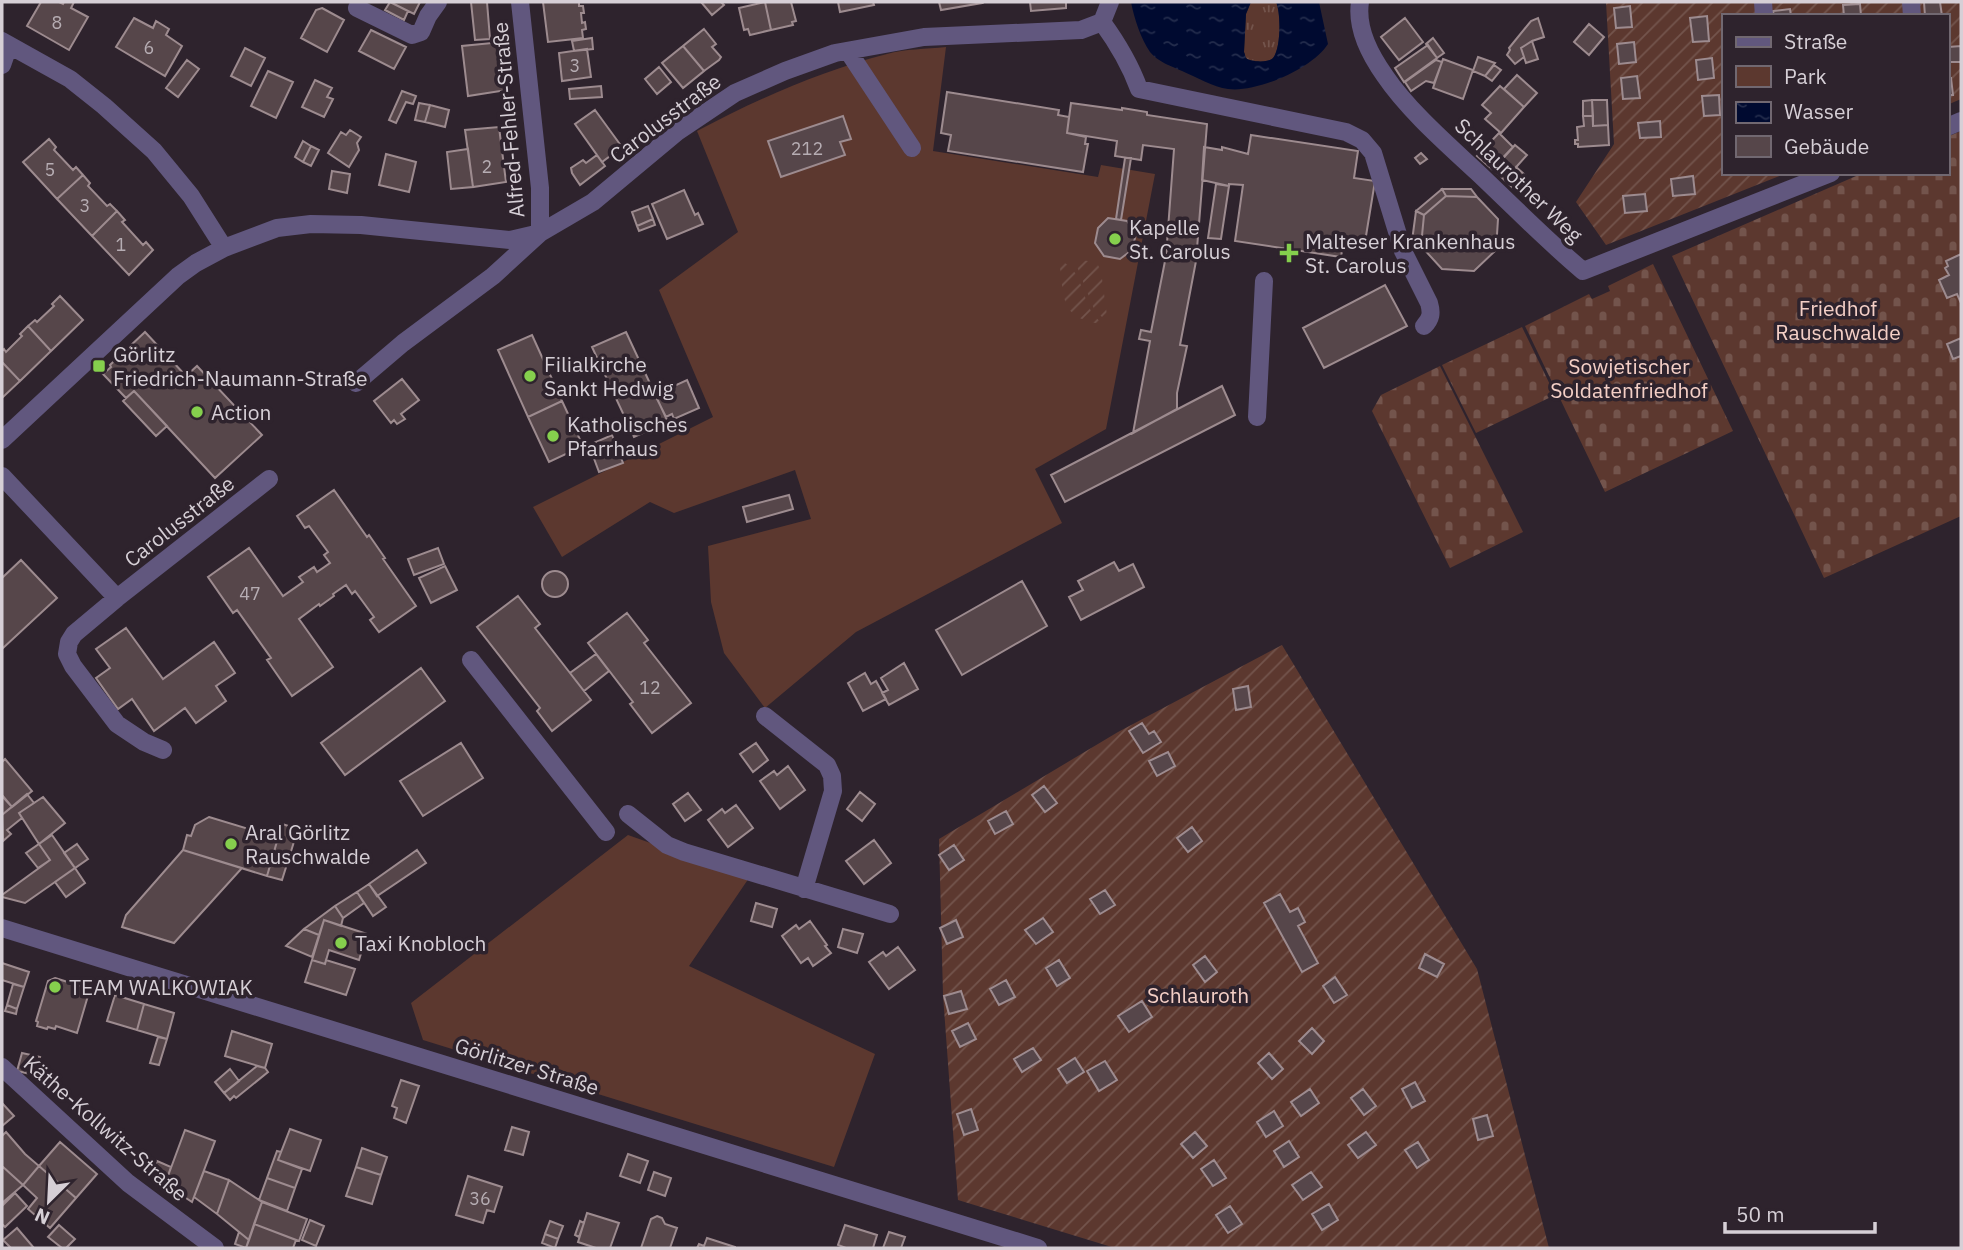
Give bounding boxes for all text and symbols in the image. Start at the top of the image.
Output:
house number: 8 [52,11,62,34]
legend [1722,14,1949,175]
street label: Alfred-Fehler-Straße [486,21,530,219]
text: Straße [1784,27,1847,55]
house number: 6 [144,36,154,59]
house number: 3 [570,54,580,77]
text: Park [1784,62,1827,90]
street label: Carolusstraße [604,67,726,169]
text: Wasser [1784,97,1854,125]
street label: Schlaurother Weg [1449,112,1589,248]
text: Gebäude [1784,132,1869,160]
house number: 212 [791,137,823,160]
house number: 2 [482,155,492,178]
house number: 5 [45,158,55,181]
house number: 3 [80,194,90,217]
place label: Kapelle St. Carolus [1129,213,1231,265]
place label: Malteser Krankenhaus St. Carolus [1305,227,1515,279]
marker: Kapelle St. Carolus [1107,231,1123,247]
house number: 1 [116,233,126,256]
marker: Malteser Krankenhaus St. Carolus [1279,243,1299,263]
park label: Friedhof Rauschwalde [1775,294,1901,346]
place label: Görlitz Friedrich-Naumann-Straße [113,340,368,392]
place label: Filialkirche Sankt Hedwig [544,350,674,402]
park label: Sowjetischer Soldatenfriedhof [1550,352,1708,404]
marker: Görlitz Friedrich-Naumann-Straße [91,358,107,374]
marker: Filialkirche Sankt Hedwig [522,368,538,384]
place label: Action [211,398,271,426]
marker: Action [189,404,205,420]
place label: Katholisches Pfarrhaus [567,410,688,462]
marker: Katholisches Pfarrhaus [545,428,561,444]
street label: Carolusstraße [118,469,240,573]
house number: 47 [239,582,261,605]
house number: 12 [639,676,661,699]
place label: Aral Görlitz Rauschwalde [245,818,371,870]
marker: Aral Görlitz Rauschwalde [223,836,239,852]
place label: Taxi Knobloch [355,929,487,957]
marker: Taxi Knobloch [333,935,349,951]
place label: TEAM WALKOWIAK [69,973,253,1001]
marker: TEAM WALKOWIAK [47,979,63,995]
park label: Schlauroth [1147,981,1249,1009]
street label: Görlitzer Straße [451,1031,603,1101]
street label: Käthe-Kollwitz-Straße [18,1049,194,1207]
north arrow [14,1166,84,1236]
house number: 36 [469,1187,491,1210]
scale bar [1725,1190,1876,1234]
text: 50 m [1736,1200,1785,1228]
text: N [31,1203,53,1230]

